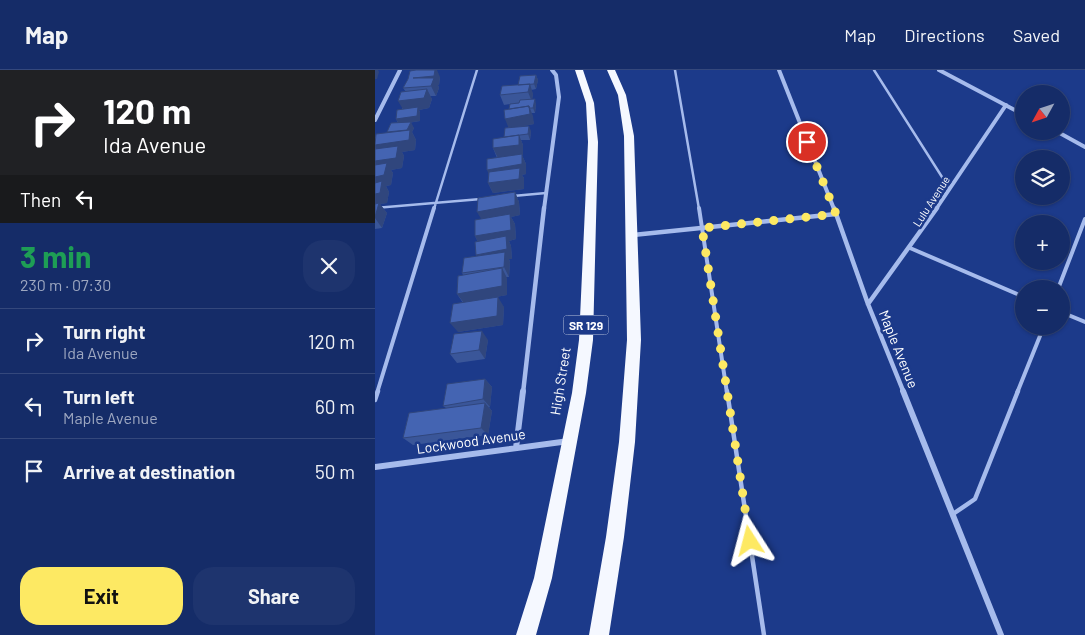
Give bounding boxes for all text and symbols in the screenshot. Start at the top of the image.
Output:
text: Map [25,20,68,49]
text: Map [844,24,876,46]
text: Directions [904,24,985,46]
text: Saved [1013,24,1060,46]
north arrow [1015,85,1070,140]
map controls [1015,85,1070,335]
text: 120 m [103,89,191,131]
icon: right [20,90,85,155]
pin [786,121,828,163]
icon: arrive [793,128,821,156]
text: Ida Avenue [103,131,206,157]
button: layers [1015,150,1070,205]
street label: Lulu Avenue [910,173,952,229]
icon: left [71,185,99,213]
text: Then [20,188,61,211]
button: + [1015,215,1070,270]
text: 3 min [20,238,91,274]
button: close [303,240,355,292]
text: 230 m · 07:30 [20,275,111,294]
button: − [1015,280,1070,335]
street label: Maple Avenue [876,307,922,391]
road number: SR 129 [563,316,609,334]
text: Turn right [63,320,145,343]
icon: right [20,327,48,355]
text: 120 m [308,330,355,353]
text: Ida Avenue [63,343,138,362]
street label: High Street [546,346,574,416]
text: Turn left [63,385,134,408]
icon: left [20,392,48,420]
text: 60 m [315,395,355,418]
text: Maple Avenue [63,408,158,427]
street label: Lockwood Avenue [415,425,527,457]
icon: arrive [20,457,48,485]
text: Arrive at destination [63,460,235,483]
text: 50 m [315,460,355,483]
position arrow [723,514,775,566]
button: Exit [20,567,183,625]
button: Share [193,567,355,625]

